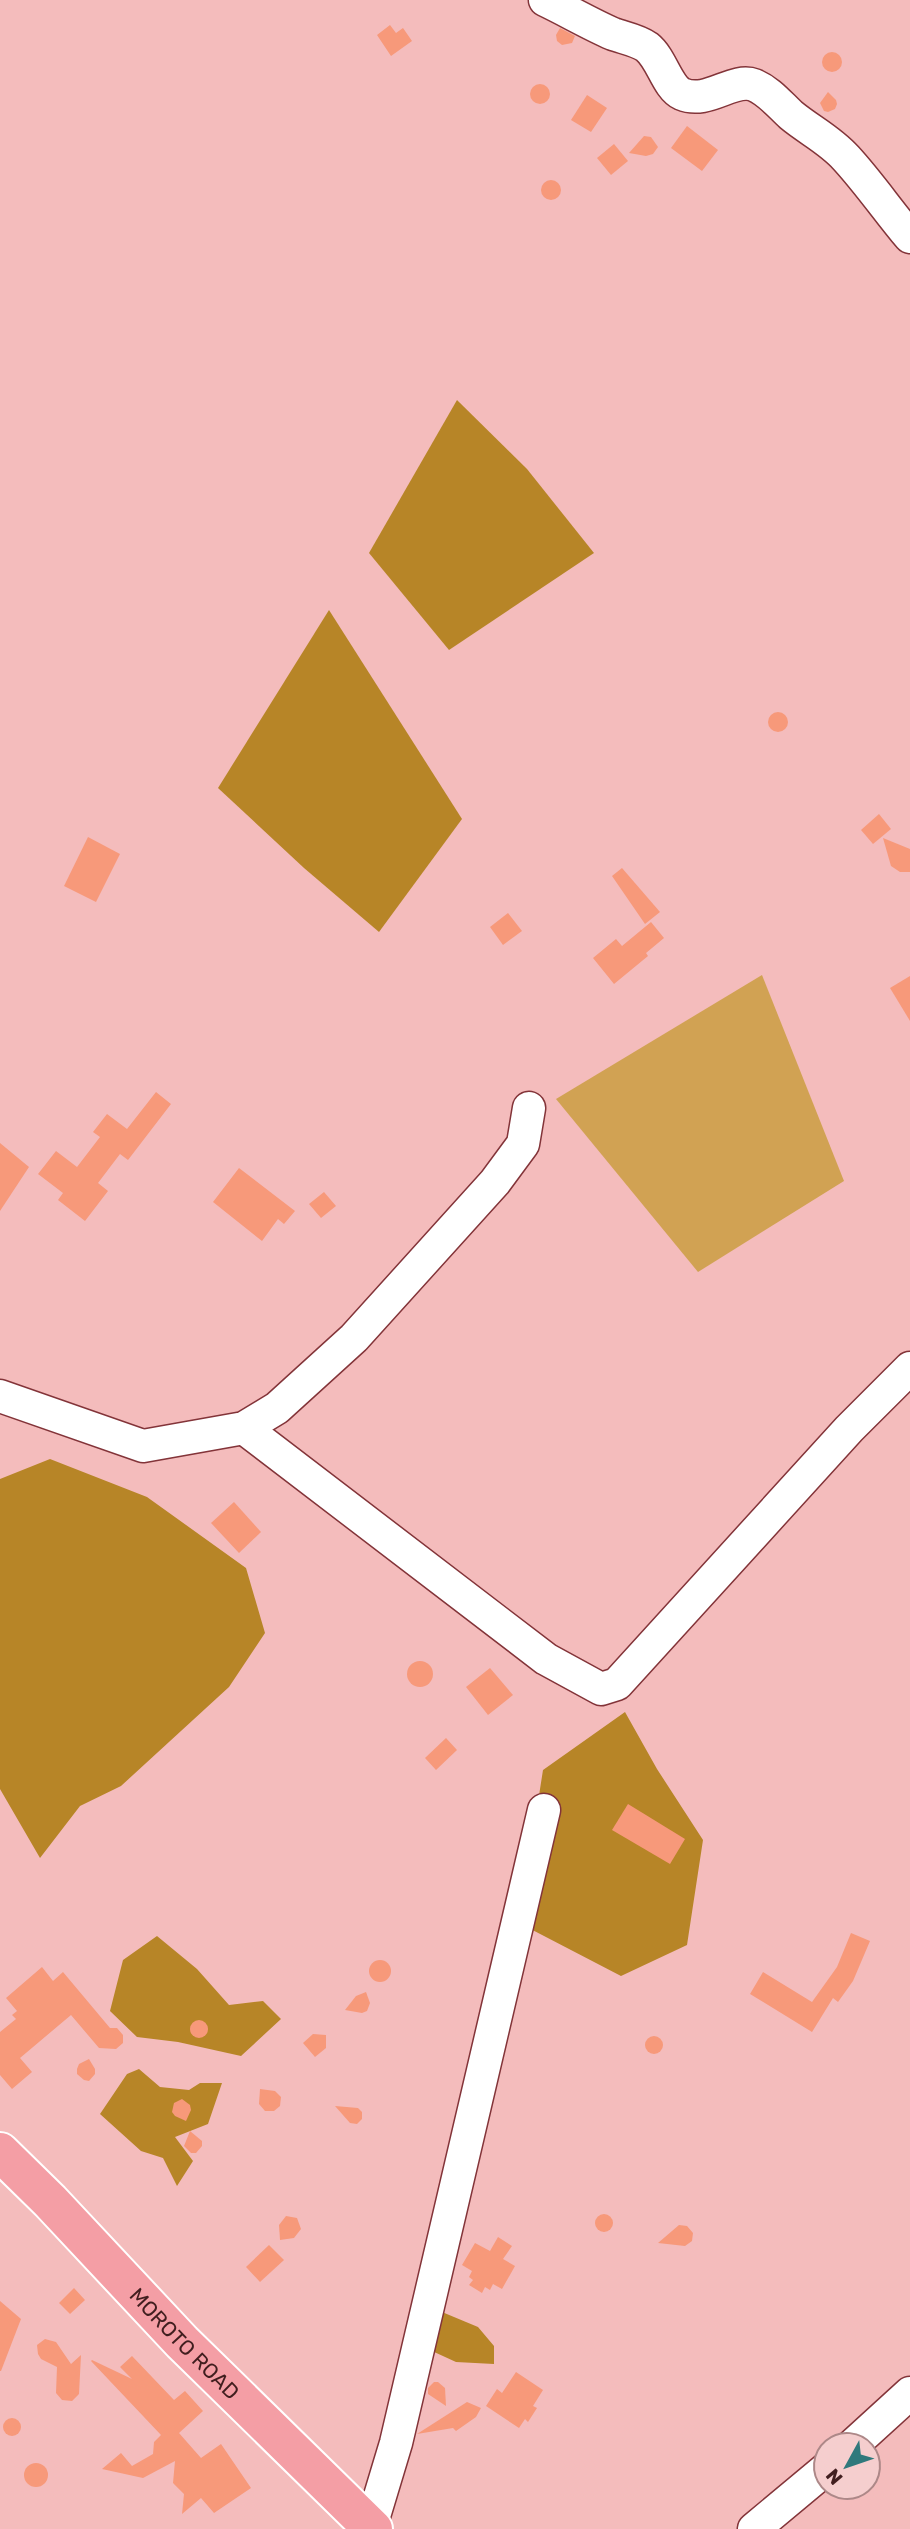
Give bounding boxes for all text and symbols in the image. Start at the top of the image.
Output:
street label: MOROTO ROAD [125,2282,245,2404]
north arrow [812,2431,882,2501]
text: N [821,2464,848,2489]

